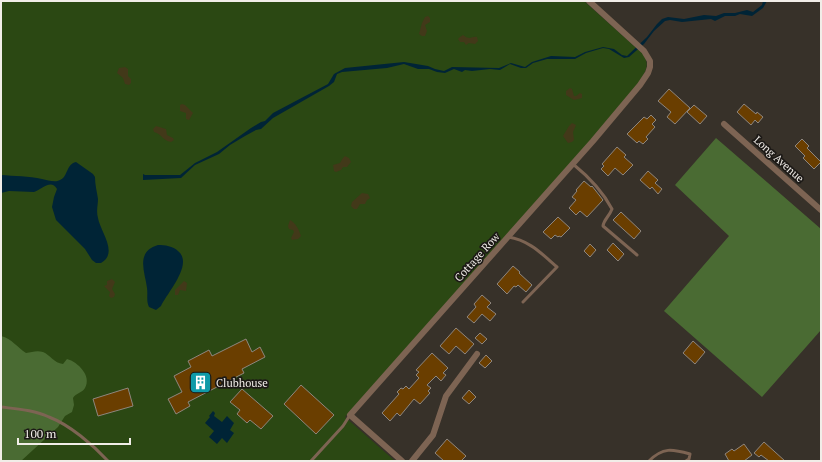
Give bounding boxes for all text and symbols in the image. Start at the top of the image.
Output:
street label: Long Avenue [751,133,807,186]
street label: Cottage Row [451,229,503,284]
building icon: Clubhouse [188,370,214,396]
place label: Clubhouse [216,376,268,390]
scale bar [18,420,130,446]
text: 100 m [24,426,57,441]

